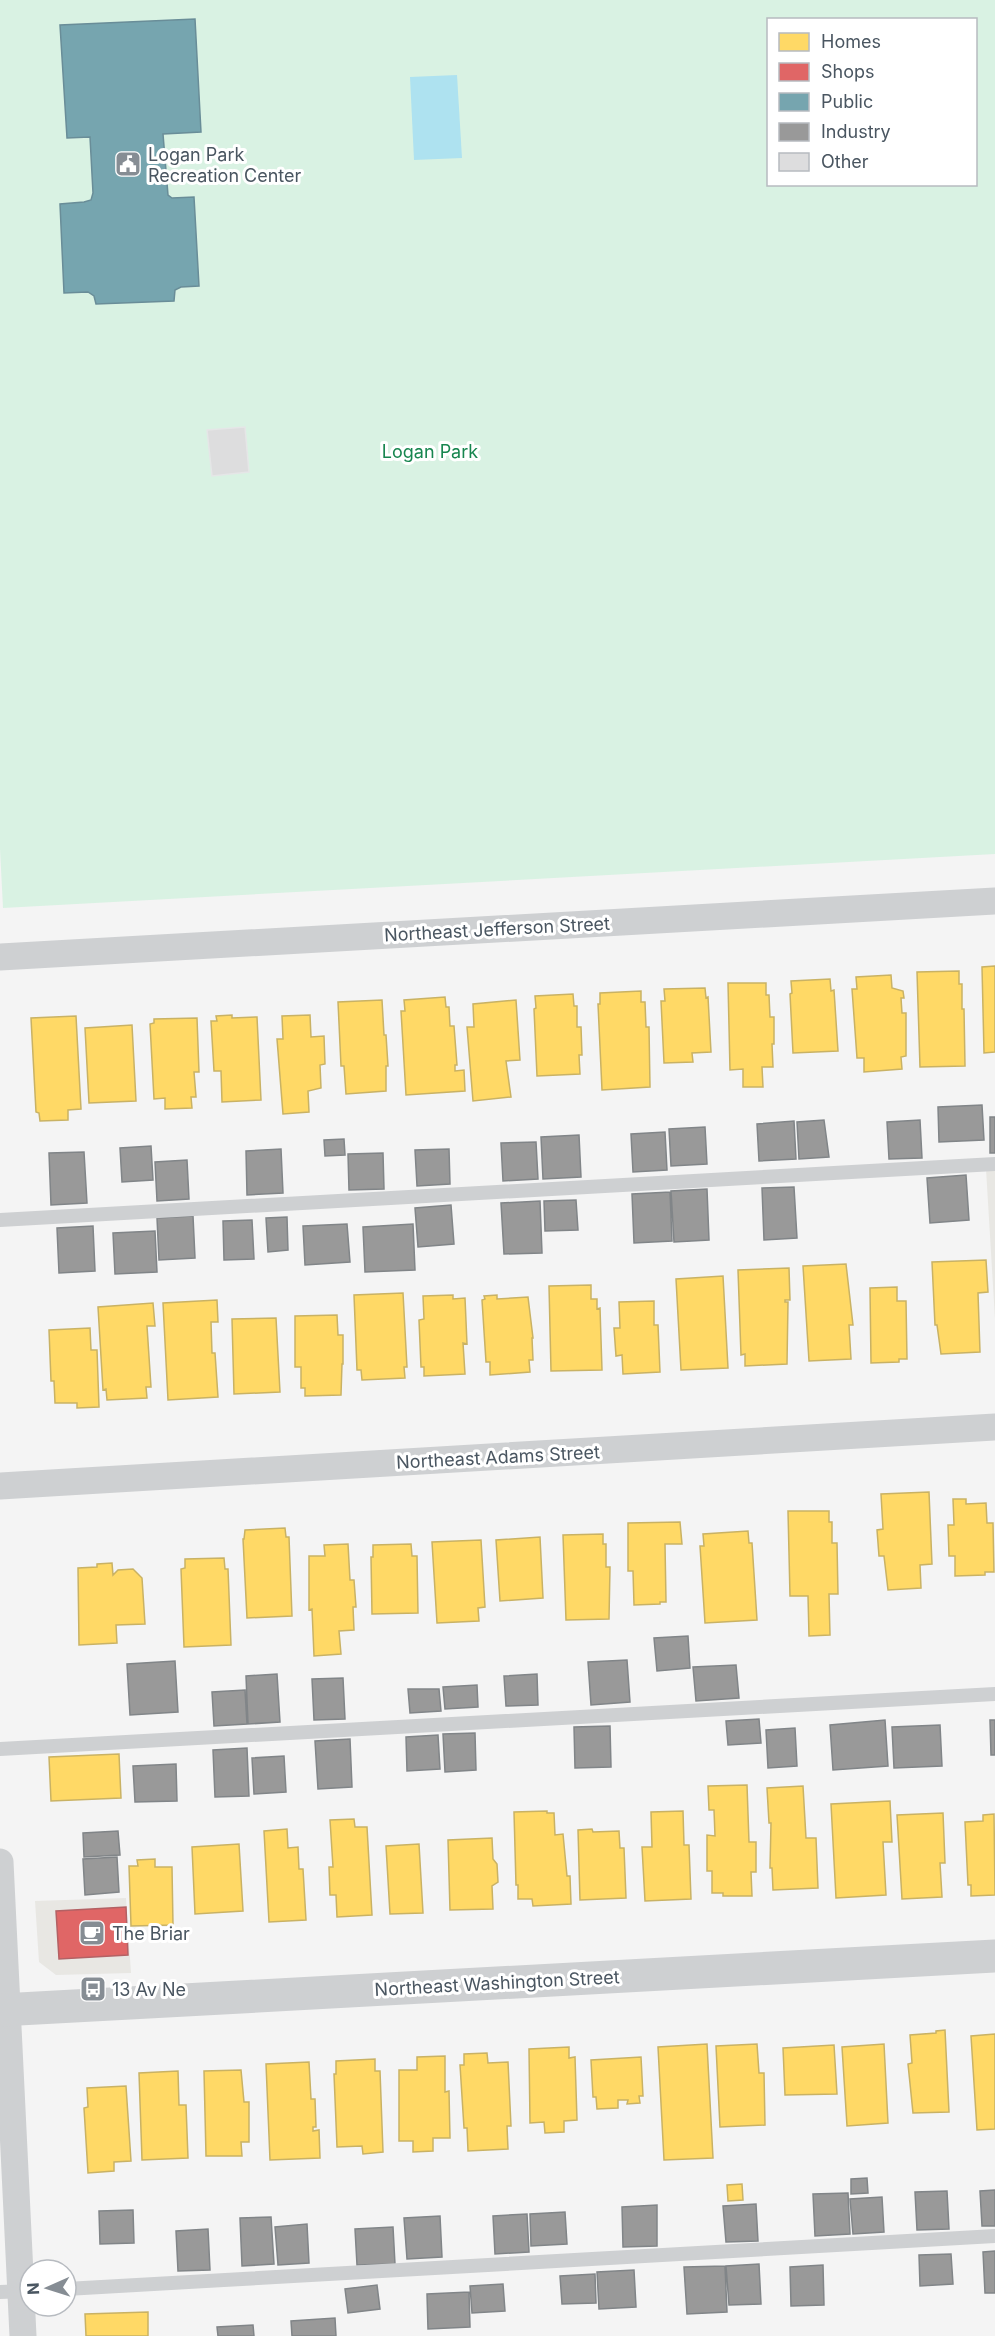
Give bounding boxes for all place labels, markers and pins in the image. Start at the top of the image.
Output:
place label: Logan Park Recreation Center [148,144,302,186]
public building icon: Logan Park Recreation Center [113,149,143,179]
cafe icon: The Briar [77,1918,107,1948]
place label: The Briar [112,1923,190,1944]
bus stop icon: 13 Av Ne [78,1974,108,2004]
place label: 13 Av Ne [112,1979,186,2000]

